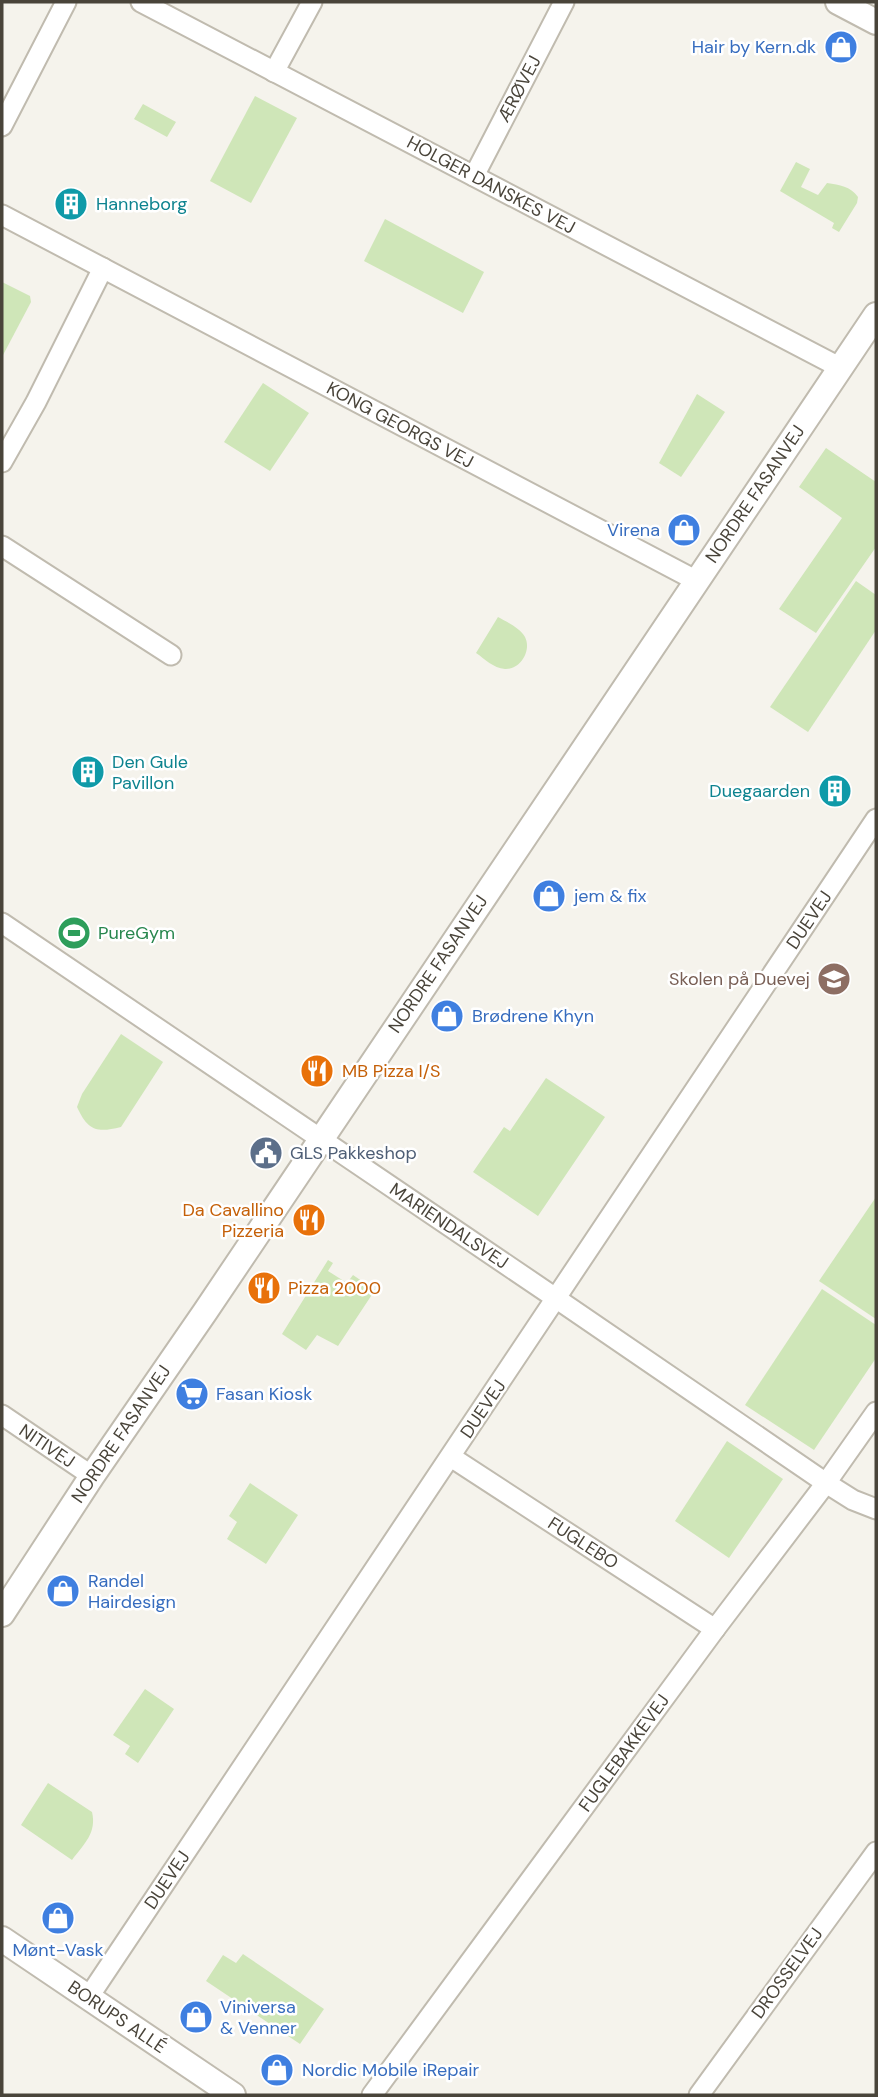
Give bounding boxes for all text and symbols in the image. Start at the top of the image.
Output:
shop icon: Hair by Kern.dk [822,28,860,66]
place label: Hair by Kern.dk [692,35,816,59]
street label: ÆRØVEJ [491,51,547,127]
street label: HOLGER DANSKES VEJ [403,130,579,240]
building icon: Hanneborg [52,185,90,223]
place label: Hanneborg [96,192,187,216]
street label: KONG GEORGS VEJ [322,376,478,474]
street label: NORDRE FASANVEJ [700,420,810,568]
shop icon: Virena [665,511,703,549]
place label: Virena [607,518,660,542]
place label: Den Gule Pavillon [112,750,188,795]
building icon: Den Gule Pavillon [69,753,107,791]
building icon: Duegaarden [816,772,854,810]
place label: Duegaarden [709,779,810,803]
shop icon: jem & fix [530,877,568,915]
place label: jem & fix [573,884,647,908]
street label: DUEVEJ [781,886,837,954]
street label: NORDRE FASANVEJ [383,890,493,1038]
sports icon: PureGym [55,914,93,952]
place label: PureGym [98,921,175,945]
school or university icon: Skolen på Duevej [815,960,853,998]
place label: Skolen på Duevej [669,967,810,991]
shop icon: Brødrene Khyn [428,997,466,1035]
place label: Brødrene Khyn [472,1004,594,1028]
restaurant icon: MB Pizza I/S [298,1052,336,1090]
place label: MB Pizza I/S [342,1059,440,1083]
public building icon: GLS Pakkeshop [247,1134,285,1172]
place label: GLS Pakkeshop [290,1141,417,1165]
street label: MARIENDALSVEJ [385,1177,513,1275]
place label: Da Cavallino Pizzeria [182,1198,284,1243]
restaurant icon: Da Cavallino Pizzeria [290,1201,328,1239]
restaurant icon: Pizza 2000 [245,1269,283,1307]
place label: Pizza 2000 [288,1276,381,1300]
street label: NORDRE FASANVEJ [66,1360,176,1508]
supermarket icon: Fasan Kiosk [173,1375,211,1413]
street label: DUEVEJ [455,1375,511,1443]
place label: Fasan Kiosk [216,1382,312,1406]
street label: NITIVEJ [15,1419,79,1473]
street label: FUGLEBO [543,1511,623,1575]
place label: Randel Hairdesign [88,1569,176,1614]
shop icon: Randel Hairdesign [44,1572,82,1610]
street label: FUGLEBAKKEVEJ [573,1689,675,1817]
street label: DUEVEJ [139,1846,195,1914]
shop icon: Mønt-Vask [39,1899,77,1937]
street label: DROSSELVEJ [746,1923,828,2023]
place label: Mønt-Vask [12,1938,104,1962]
street label: BORUPS ALLÉ [63,1975,171,2059]
place label: Viniversa & Venner [220,1995,297,2040]
shop icon: Viniversa & Venner [177,1998,215,2036]
shop icon: Nordic Mobile iRepair [258,2051,296,2089]
place label: Nordic Mobile iRepair [302,2058,480,2082]

